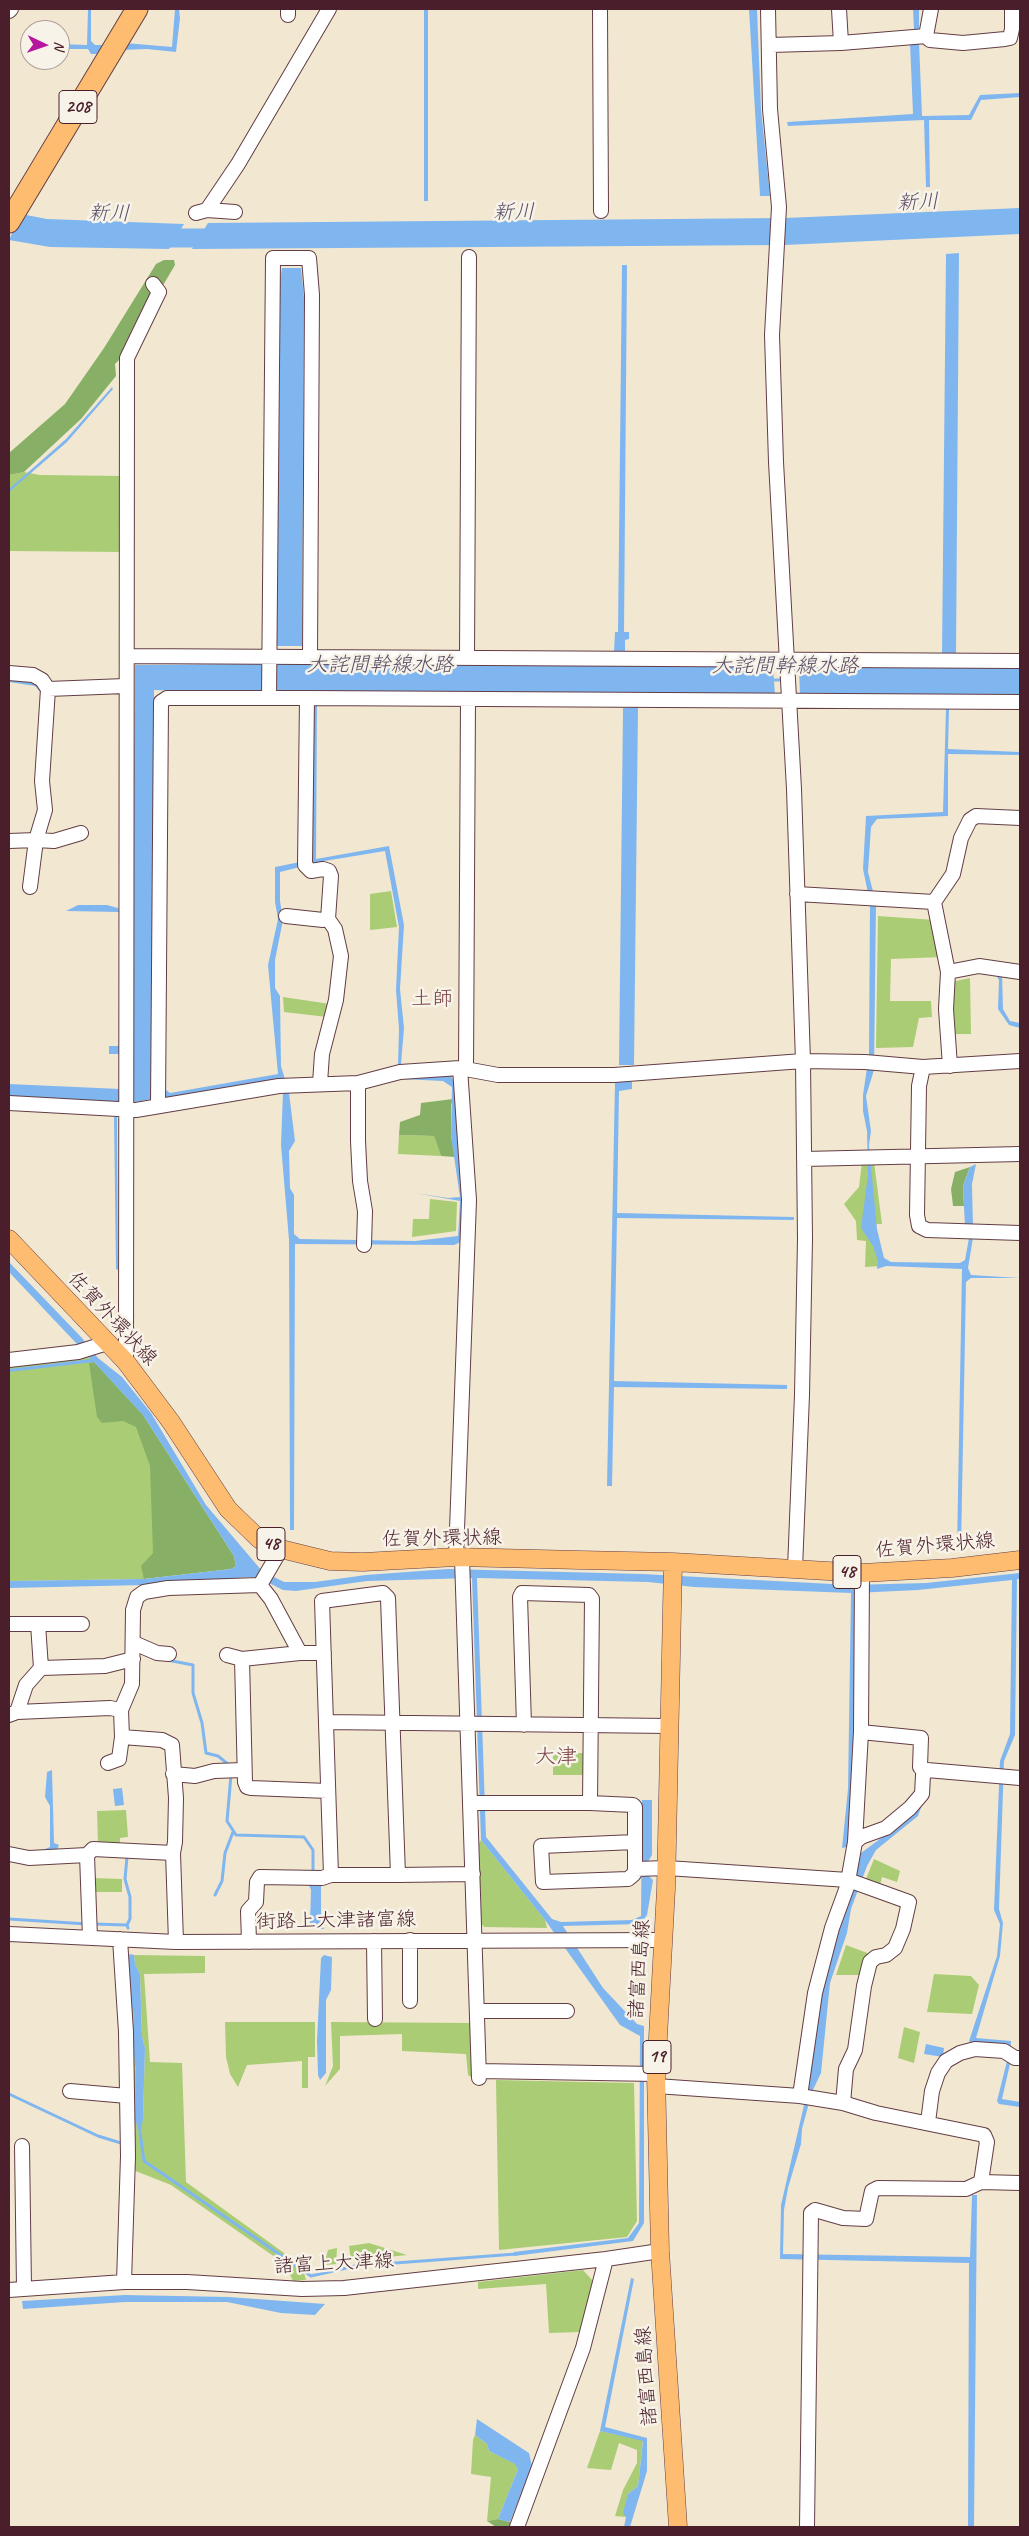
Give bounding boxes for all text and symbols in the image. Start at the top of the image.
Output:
north arrow [20,20,70,70]
text: N [51,41,68,51]
road number: 208 [59,90,97,124]
water label: 新川 [896,189,940,217]
water label: 新川 [493,200,535,226]
water label: 新川 [88,201,130,227]
water label: 大詫間幹線水路 [307,652,453,678]
water label: 大詫間幹線水路 [712,653,858,679]
district label: 土師 [411,986,453,1012]
street label: 佐賀外環状線 [62,1267,162,1371]
street label: 佐賀外環状線 [382,1526,502,1552]
road number: 48 [257,1528,285,1560]
street label: 佐賀外環状線 [874,1529,996,1563]
road number: 48 [833,1555,861,1588]
district label: 大津 [535,1744,577,1770]
street label: 街路上大津諸富線 [256,1908,416,1934]
street label: 諸富西島線 [625,1918,655,2020]
road number: 19 [643,2040,671,2074]
street label: 諸富上大津線 [273,2249,395,2279]
street label: 諸富西島線 [632,2325,662,2427]

